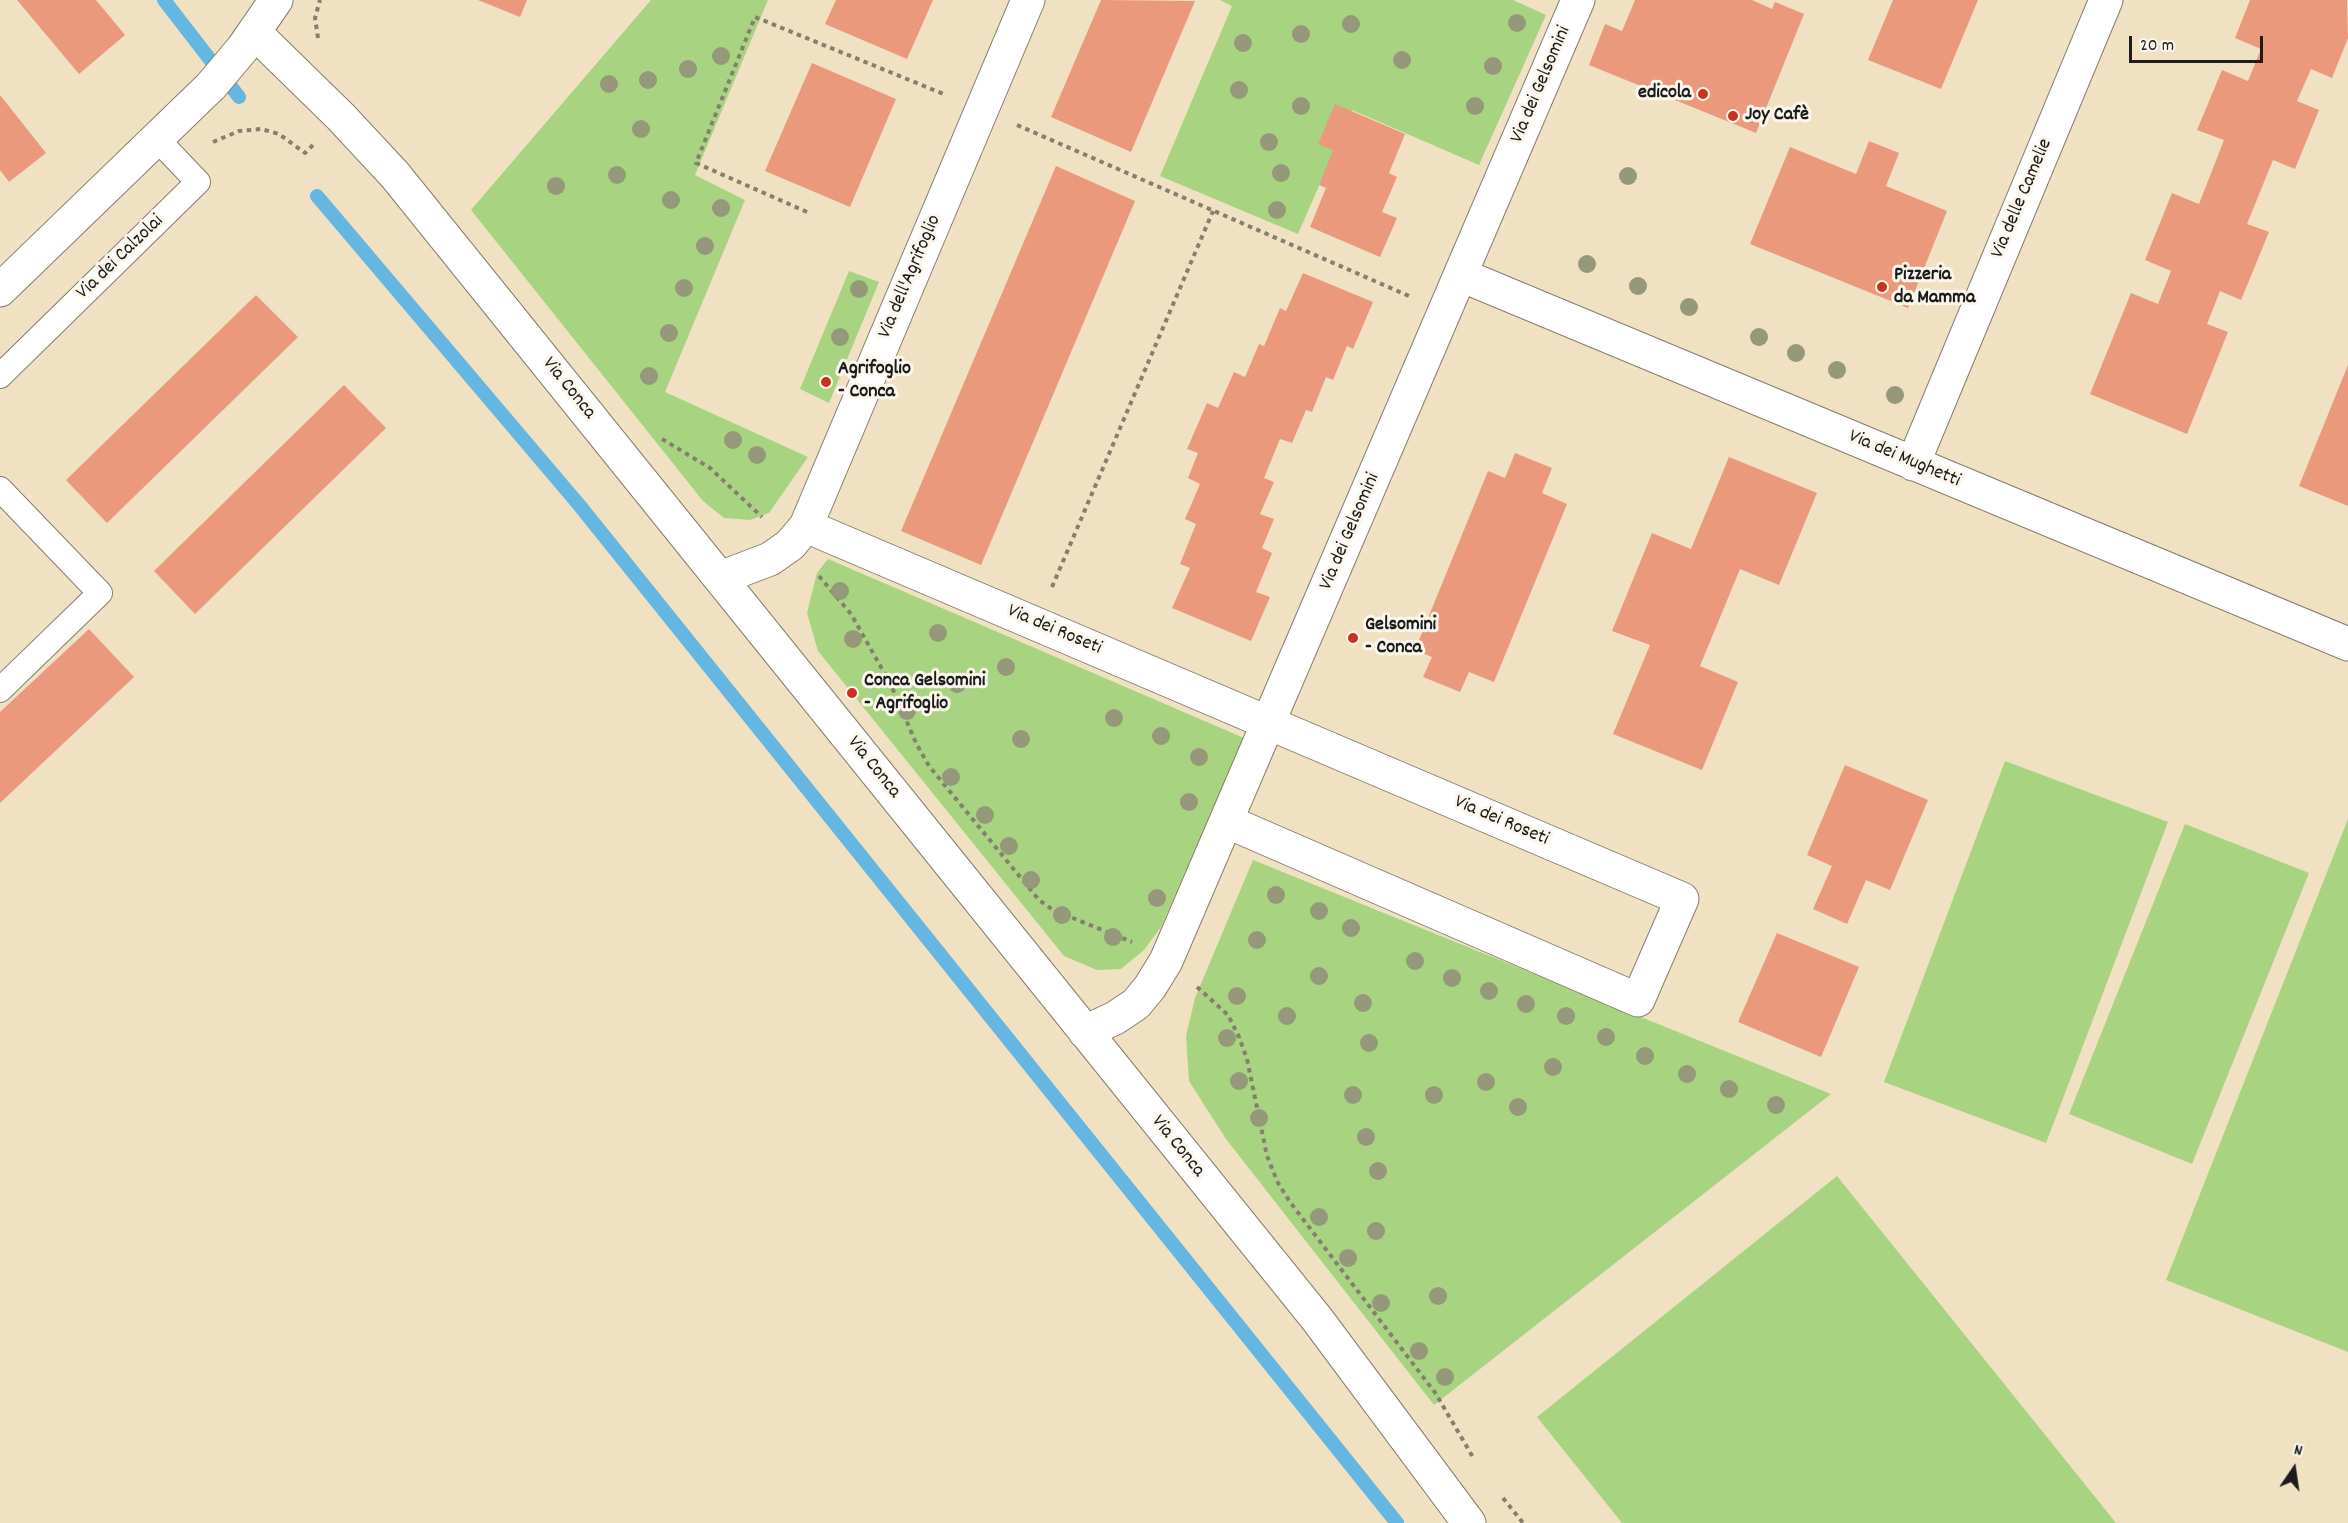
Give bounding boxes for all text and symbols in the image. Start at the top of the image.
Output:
street label: Via dei Gelsomini [1507,23,1577,147]
scale bar [2132,24,2266,62]
text: 20 m [2140,34,2174,59]
place label: edicola [1638,82,1691,106]
marker: edicola [1696,87,1710,101]
place label: Joy Cafè [1745,104,1809,128]
marker: Joy Cafè [1726,109,1740,123]
street label: Via delle Camelie [1987,136,2059,262]
street label: Via dei Calzolai [72,210,170,306]
street label: Via dell'Agrifoglio [874,212,948,342]
place label: Pizzeria da Mamma [1894,264,1975,311]
marker: Pizzeria da Mamma [1875,280,1889,294]
street label: Via Conca [536,353,600,425]
place label: Agrifoglio - Conca [838,358,911,405]
marker: Agrifoglio - Conca [819,375,833,389]
street label: Via dei Mughetti [1844,426,1964,494]
street label: Via dei Gelsomini [1316,470,1386,594]
street label: Via dei Roseti [1003,600,1105,662]
place label: Gelsomini - Conca [1365,614,1436,661]
marker: Gelsomini - Conca [1346,631,1360,645]
place label: Conca Gelsomini - Agrifoglio [864,670,985,717]
marker: Conca Gelsomini - Agrifoglio [845,686,859,700]
street label: Via Conca [841,732,905,804]
street label: Via dei Roseti [1450,791,1552,853]
street label: Via Conca [1145,1111,1209,1183]
north arrow [2264,1439,2324,1499]
text: N [2292,1439,2305,1463]

